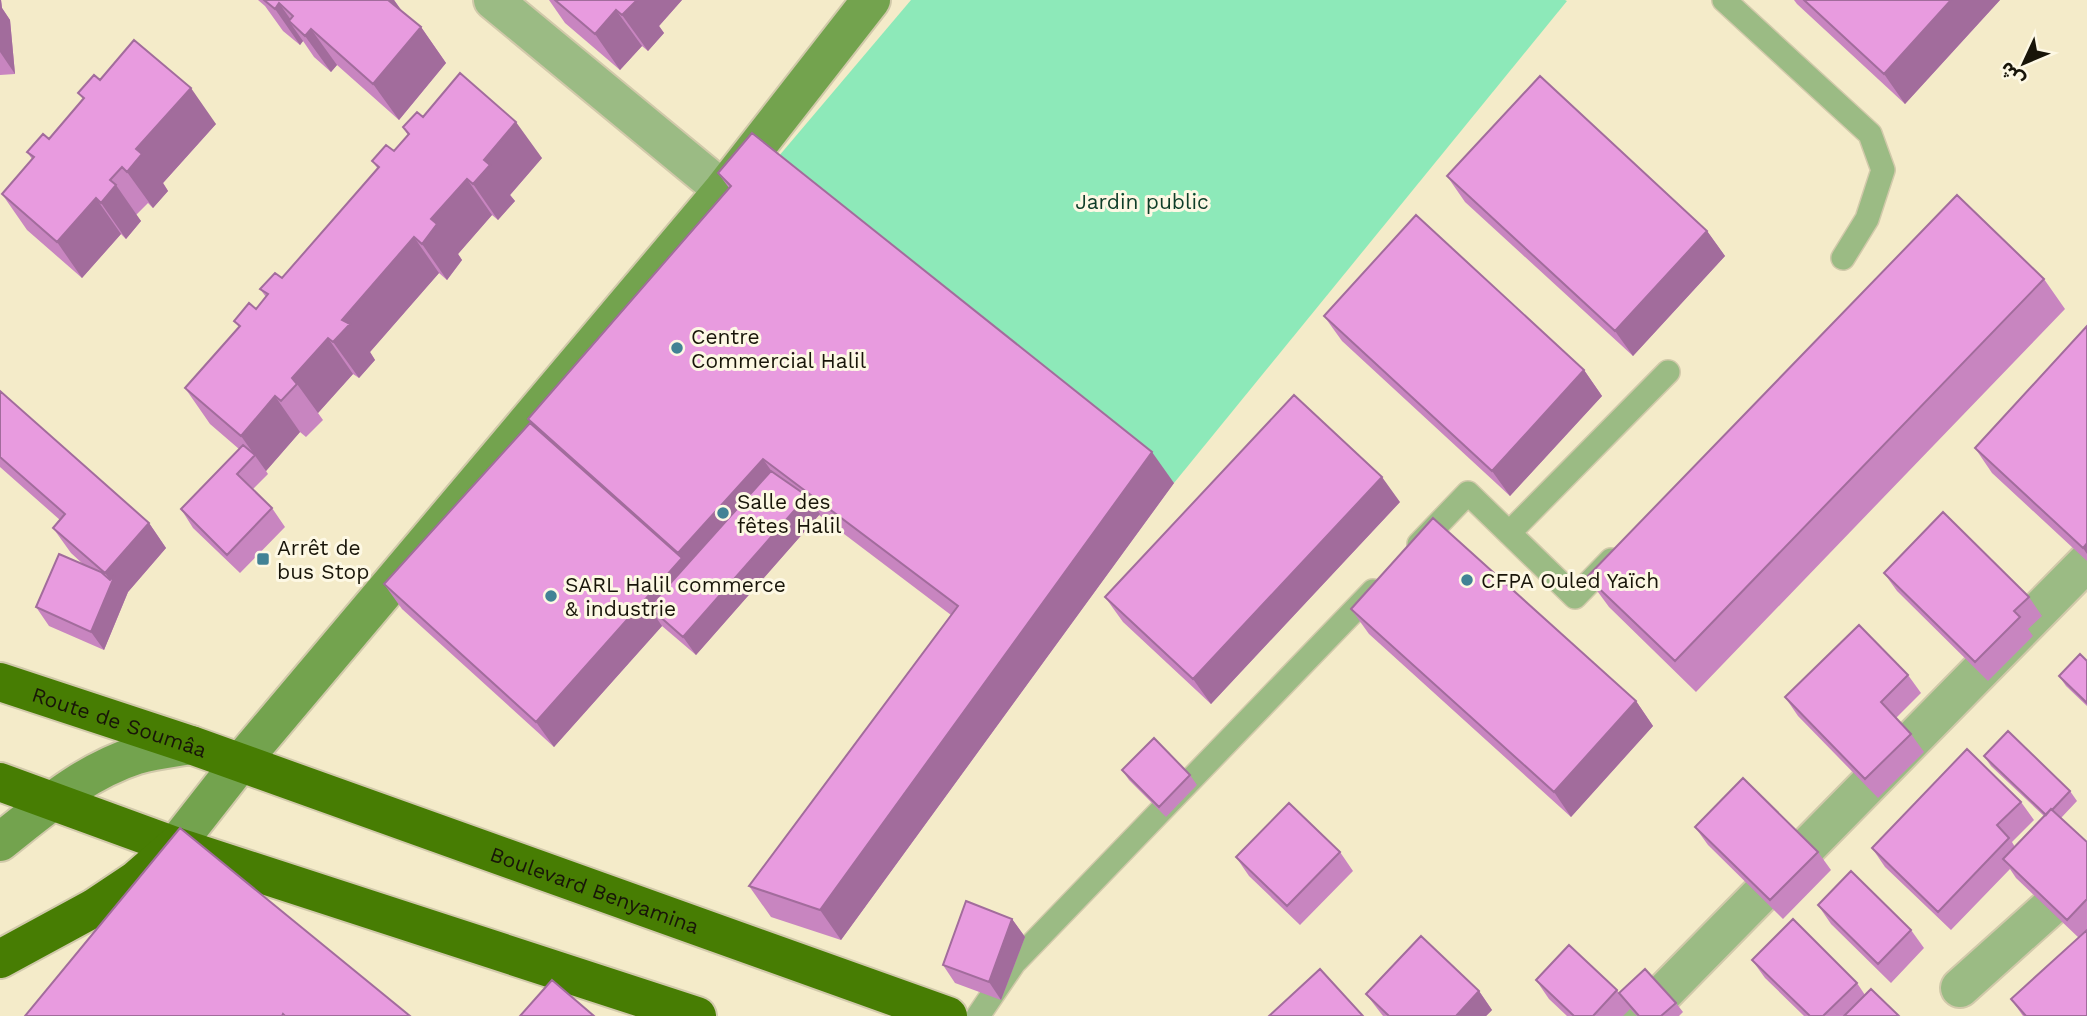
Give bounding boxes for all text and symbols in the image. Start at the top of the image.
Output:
north arrow [1989,28,2059,98]
text: ش [1995,57,2029,92]
park label: Jardin public [1075,189,1209,214]
place label: Centre Commercial Halil [691,324,867,373]
marker: Centre Commercial Halil [669,340,685,356]
place label: Salle des fêtes Halil [737,489,842,538]
marker: Salle des fêtes Halil [715,505,731,521]
place label: Arrêt de bus Stop [277,535,369,584]
marker: Arrêt de bus Stop [255,551,271,567]
place label: CFPA Ouled Yaïch [1481,568,1659,593]
place label: SARL Halil commerce & industrie [565,572,786,621]
marker: CFPA Ouled Yaïch [1459,572,1475,588]
marker: SARL Halil commerce & industrie [543,588,559,604]
street label: Route de Soumâa [29,681,211,762]
street label: Boulevard Benyamina [487,841,703,938]

